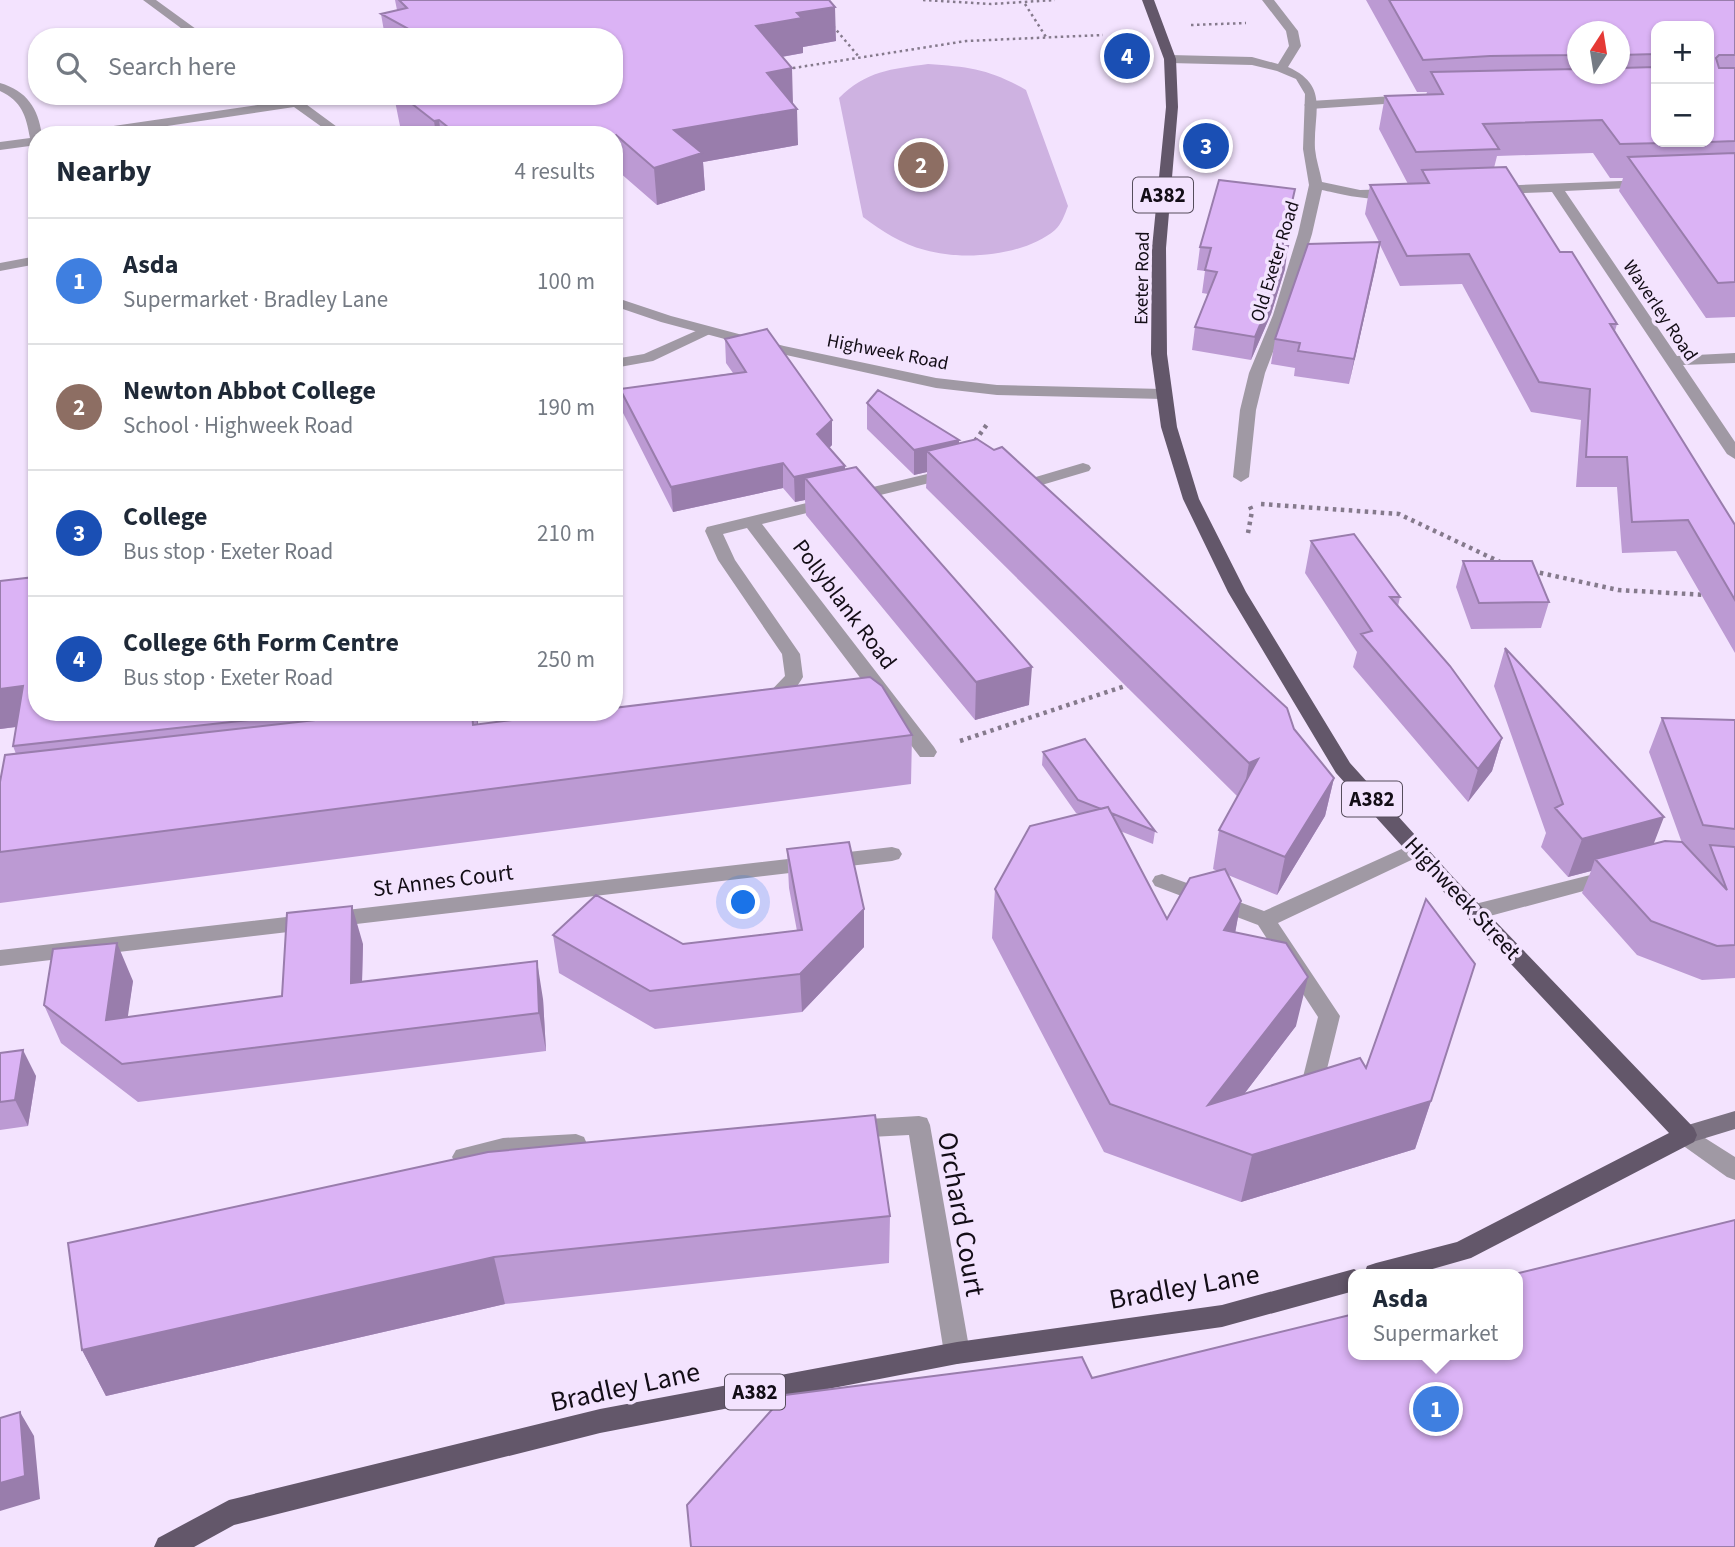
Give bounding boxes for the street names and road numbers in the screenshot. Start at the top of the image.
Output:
road number: A382 [1133,178,1193,212]
street label: Old Exeter Road [1244,198,1307,325]
street label: Exeter Road [1128,231,1157,325]
street label: Waverley Road [1616,255,1704,367]
street label: Highweek Road [825,327,951,377]
street label: Pollyblank Road [785,532,905,676]
road number: A382 [1342,782,1402,816]
street label: Highweek Street [1397,829,1529,967]
street label: St Annes Court [371,855,515,905]
street label: Orchard Court [927,1129,995,1300]
street label: Bradley Lane [1106,1254,1262,1320]
street label: Bradley Lane [547,1352,704,1422]
road number: A382 [725,1374,785,1410]

